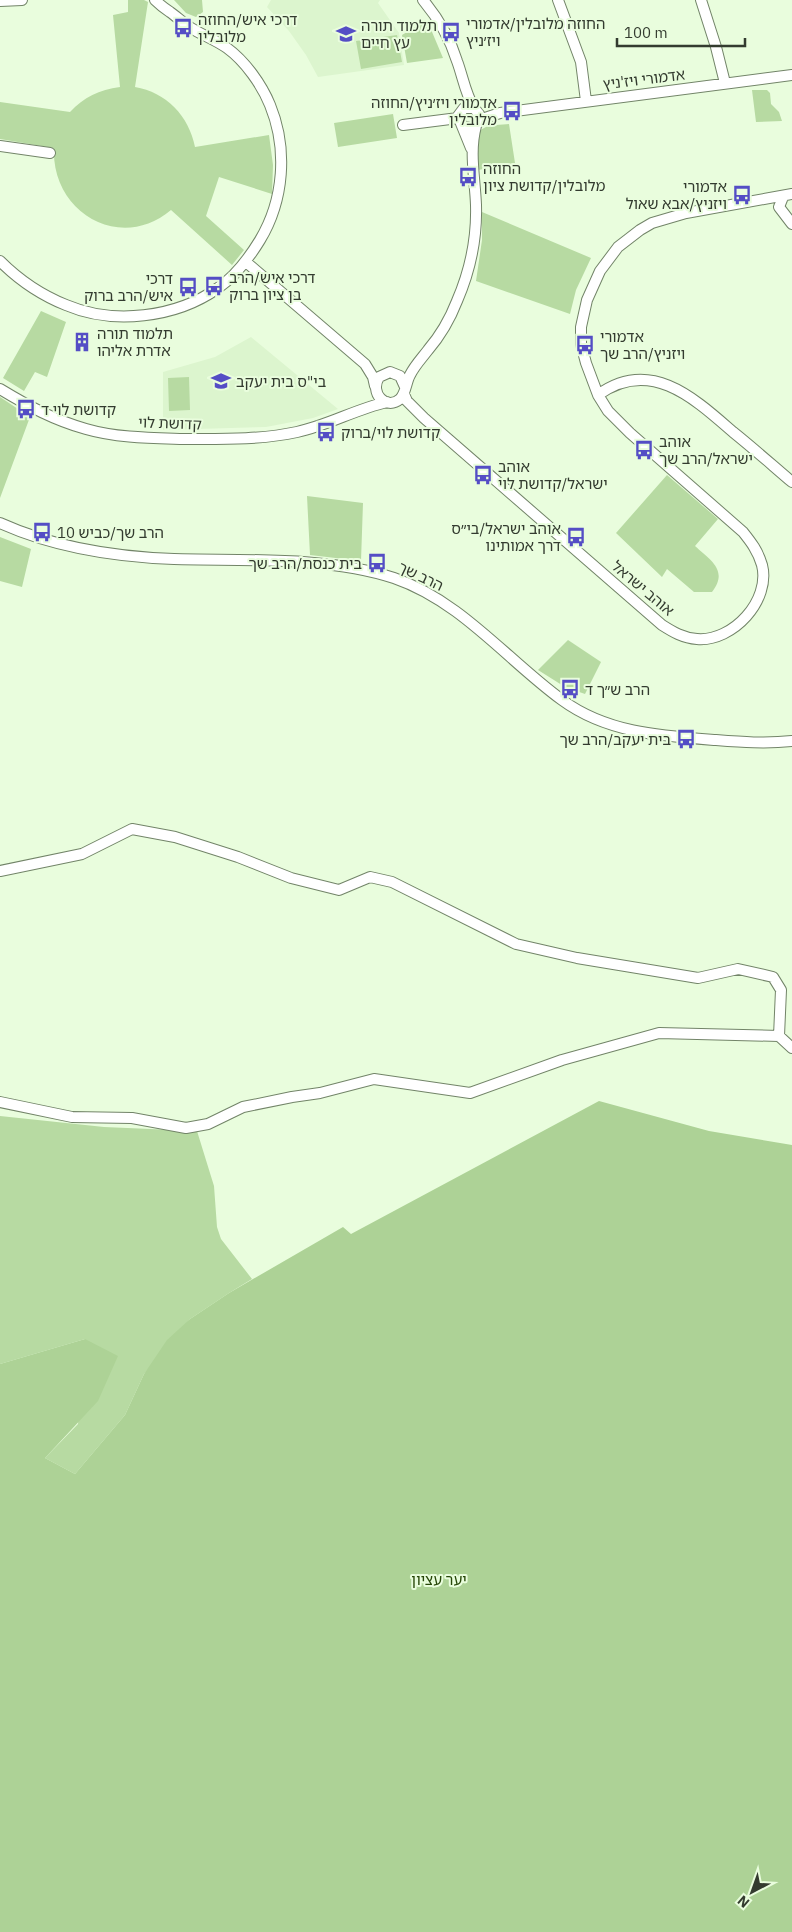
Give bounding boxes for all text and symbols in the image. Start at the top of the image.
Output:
place label: דרכי איש/החוזה מלובלין [198,10,297,46]
place label: החוזה מלובלין/אדמורי ויז׳ניץ [466,14,605,50]
scale bar [617,15,744,47]
place label: תלמוד תורה עץ חיים [361,16,437,52]
bus stop icon: דרכי איש/החוזה מלובלין [172,17,194,39]
bus stop icon: החוזה מלובלין/אדמורי ויז׳ניץ [440,21,462,43]
school or university icon: תלמוד תורה עץ חיים [335,23,357,45]
text: 100 m [624,23,668,42]
street label: אדמורי ויז'ניץ [602,65,686,93]
place label: אדמורי ויז׳ניץ/החוזה מלובלין [371,93,497,129]
bus stop icon: אדמורי ויז׳ניץ/החוזה מלובלין [501,100,523,122]
place label: החוזה מלובלין/קדושת ציון [483,159,606,195]
bus stop icon: החוזה מלובלין/קדושת ציון [457,166,479,188]
place label: אדמורי ויזניץ/אבא שאול [626,177,727,213]
bus stop icon: אדמורי ויזניץ/אבא שאול [731,184,753,206]
place label: דרכי איש/הרב בן ציון ברוק [229,268,315,304]
place label: דרכי איש/הרב ברוק [84,269,173,305]
bus stop icon: דרכי איש/הרב בן ציון ברוק [203,275,225,297]
bus stop icon: דרכי איש/הרב ברוק [177,276,199,298]
place label: תלמוד תורה אדרת אליהו [97,324,173,360]
place label: אדמורי ויזניץ/הרב שך [600,327,685,363]
building icon: תלמוד תורה אדרת אליהו [71,331,93,353]
bus stop icon: אדמורי ויזניץ/הרב שך [574,334,596,356]
school or university icon: בי"ס בית יעקב [210,370,232,392]
place label: בי"ס בית יעקב [236,372,327,391]
bus stop icon: קדושת לוי ד [15,398,37,420]
place label: קדושת לוי ד [41,400,116,419]
street label: קדושת לוי [138,412,202,434]
bus stop icon: קדושת לוי/ברוק [315,421,337,443]
place label: קדושת לוי/ברוק [341,423,440,442]
place label: אוהב ישראל/הרב שך [659,432,753,468]
bus stop icon: אוהב ישראל/הרב שך [633,439,655,461]
place label: אוהב ישראל/קדושת לוי [498,457,608,493]
bus stop icon: אוהב ישראל/קדושת לוי [472,464,494,486]
place label: אוהב ישראל/בי״ס דרך אמותינו [451,519,561,555]
bus stop icon: הרב שך/כביש 10 [31,521,53,543]
place label: הרב שך/כביש 10 [57,523,164,542]
bus stop icon: אוהב ישראל/בי״ס דרך אמותינו [565,526,587,548]
bus stop icon: בית כנסת/הרב שך [366,552,388,574]
place label: בית כנסת/הרב שך [249,554,362,573]
street label: אוהב ישראל [608,556,678,620]
street label: הרב שך [395,557,447,595]
bus stop icon: הרב ש״ך ד [559,678,581,700]
place label: הרב ש״ך ד [585,680,650,699]
bus stop icon: בית יעקב/הרב שך [675,728,697,750]
place label: בית יעקב/הרב שך [560,730,671,749]
park label: יער עציון [411,1570,467,1589]
north arrow [727,1867,777,1917]
text: N [734,1892,753,1912]

